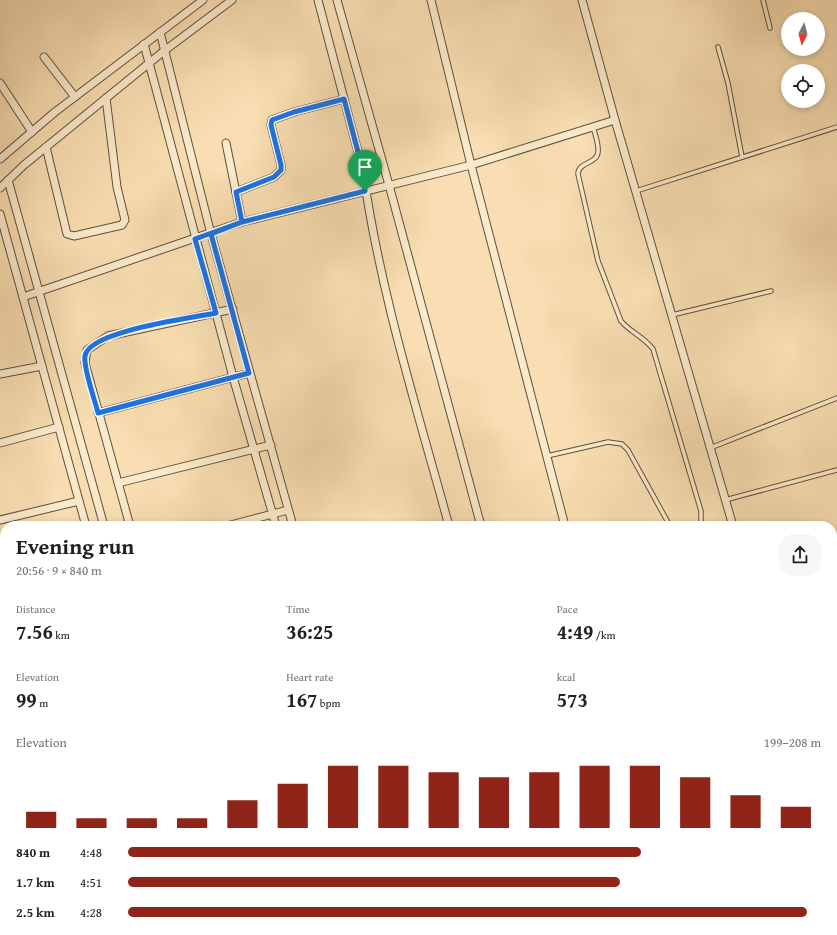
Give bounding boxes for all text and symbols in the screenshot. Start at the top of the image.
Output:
north arrow [781,12,825,56]
map controls [781,12,825,108]
button: locate [781,64,825,108]
pin [348,150,382,191]
icon: arrive [354,156,376,178]
text: Evening run [16,530,134,562]
button: share [779,534,821,576]
text: 20:56 · 9 × 840 m [16,561,102,580]
text: Distance [16,601,55,617]
text: Time [286,601,310,617]
text: Pace [557,601,578,617]
text: 7.56 [16,617,53,646]
text: 36:25 [286,617,333,646]
text: 4:49 [557,617,593,646]
text: km [53,627,70,643]
text: /km [593,627,616,643]
text: Elevation [16,669,59,685]
text: Heart rate [286,669,334,685]
text: kcal [557,669,575,685]
text: 99 [16,685,37,714]
text: 167 [286,685,317,714]
text: 573 [557,685,588,714]
text: m [37,695,48,711]
text: bpm [317,695,340,711]
text: Elevation [16,733,67,752]
text: 199–208 m [764,733,821,752]
text: 840 m [16,843,50,862]
text: 4:48 [80,843,102,862]
text: 1.7 km [16,873,55,892]
text: 4:51 [80,873,102,892]
text: 2.5 km [16,903,55,922]
text: 4:28 [80,903,102,922]

